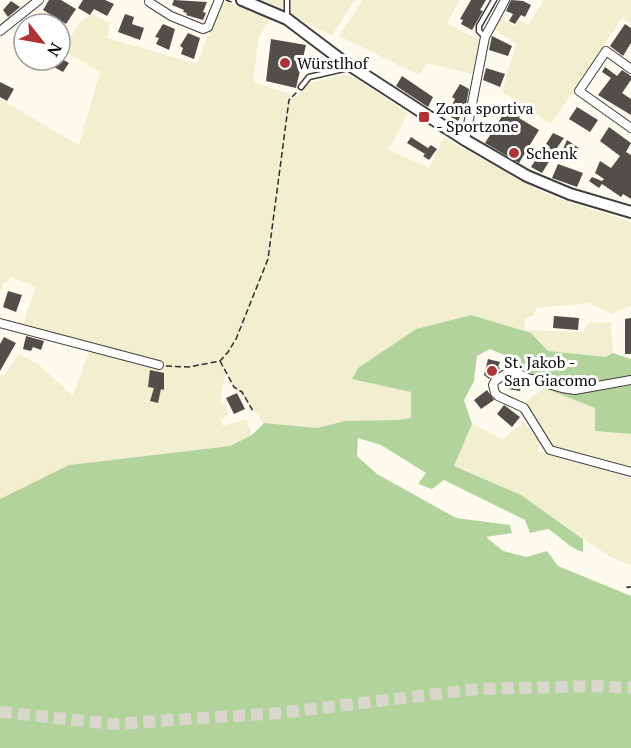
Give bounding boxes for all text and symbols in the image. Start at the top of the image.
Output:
north arrow [12,12,72,72]
text: N [42,39,67,61]
place label: Würstlhof [297,52,370,74]
marker: Würstlhof [278,56,292,70]
place label: Zona sportiva - Sportzone [436,97,534,137]
marker: Zona sportiva - Sportzone [417,110,431,124]
place label: Schenk [526,142,578,164]
marker: Schenk [507,146,521,160]
place label: St. Jakob - San Giacomo [504,351,597,391]
marker: St. Jakob - San Giacomo [485,364,499,378]

